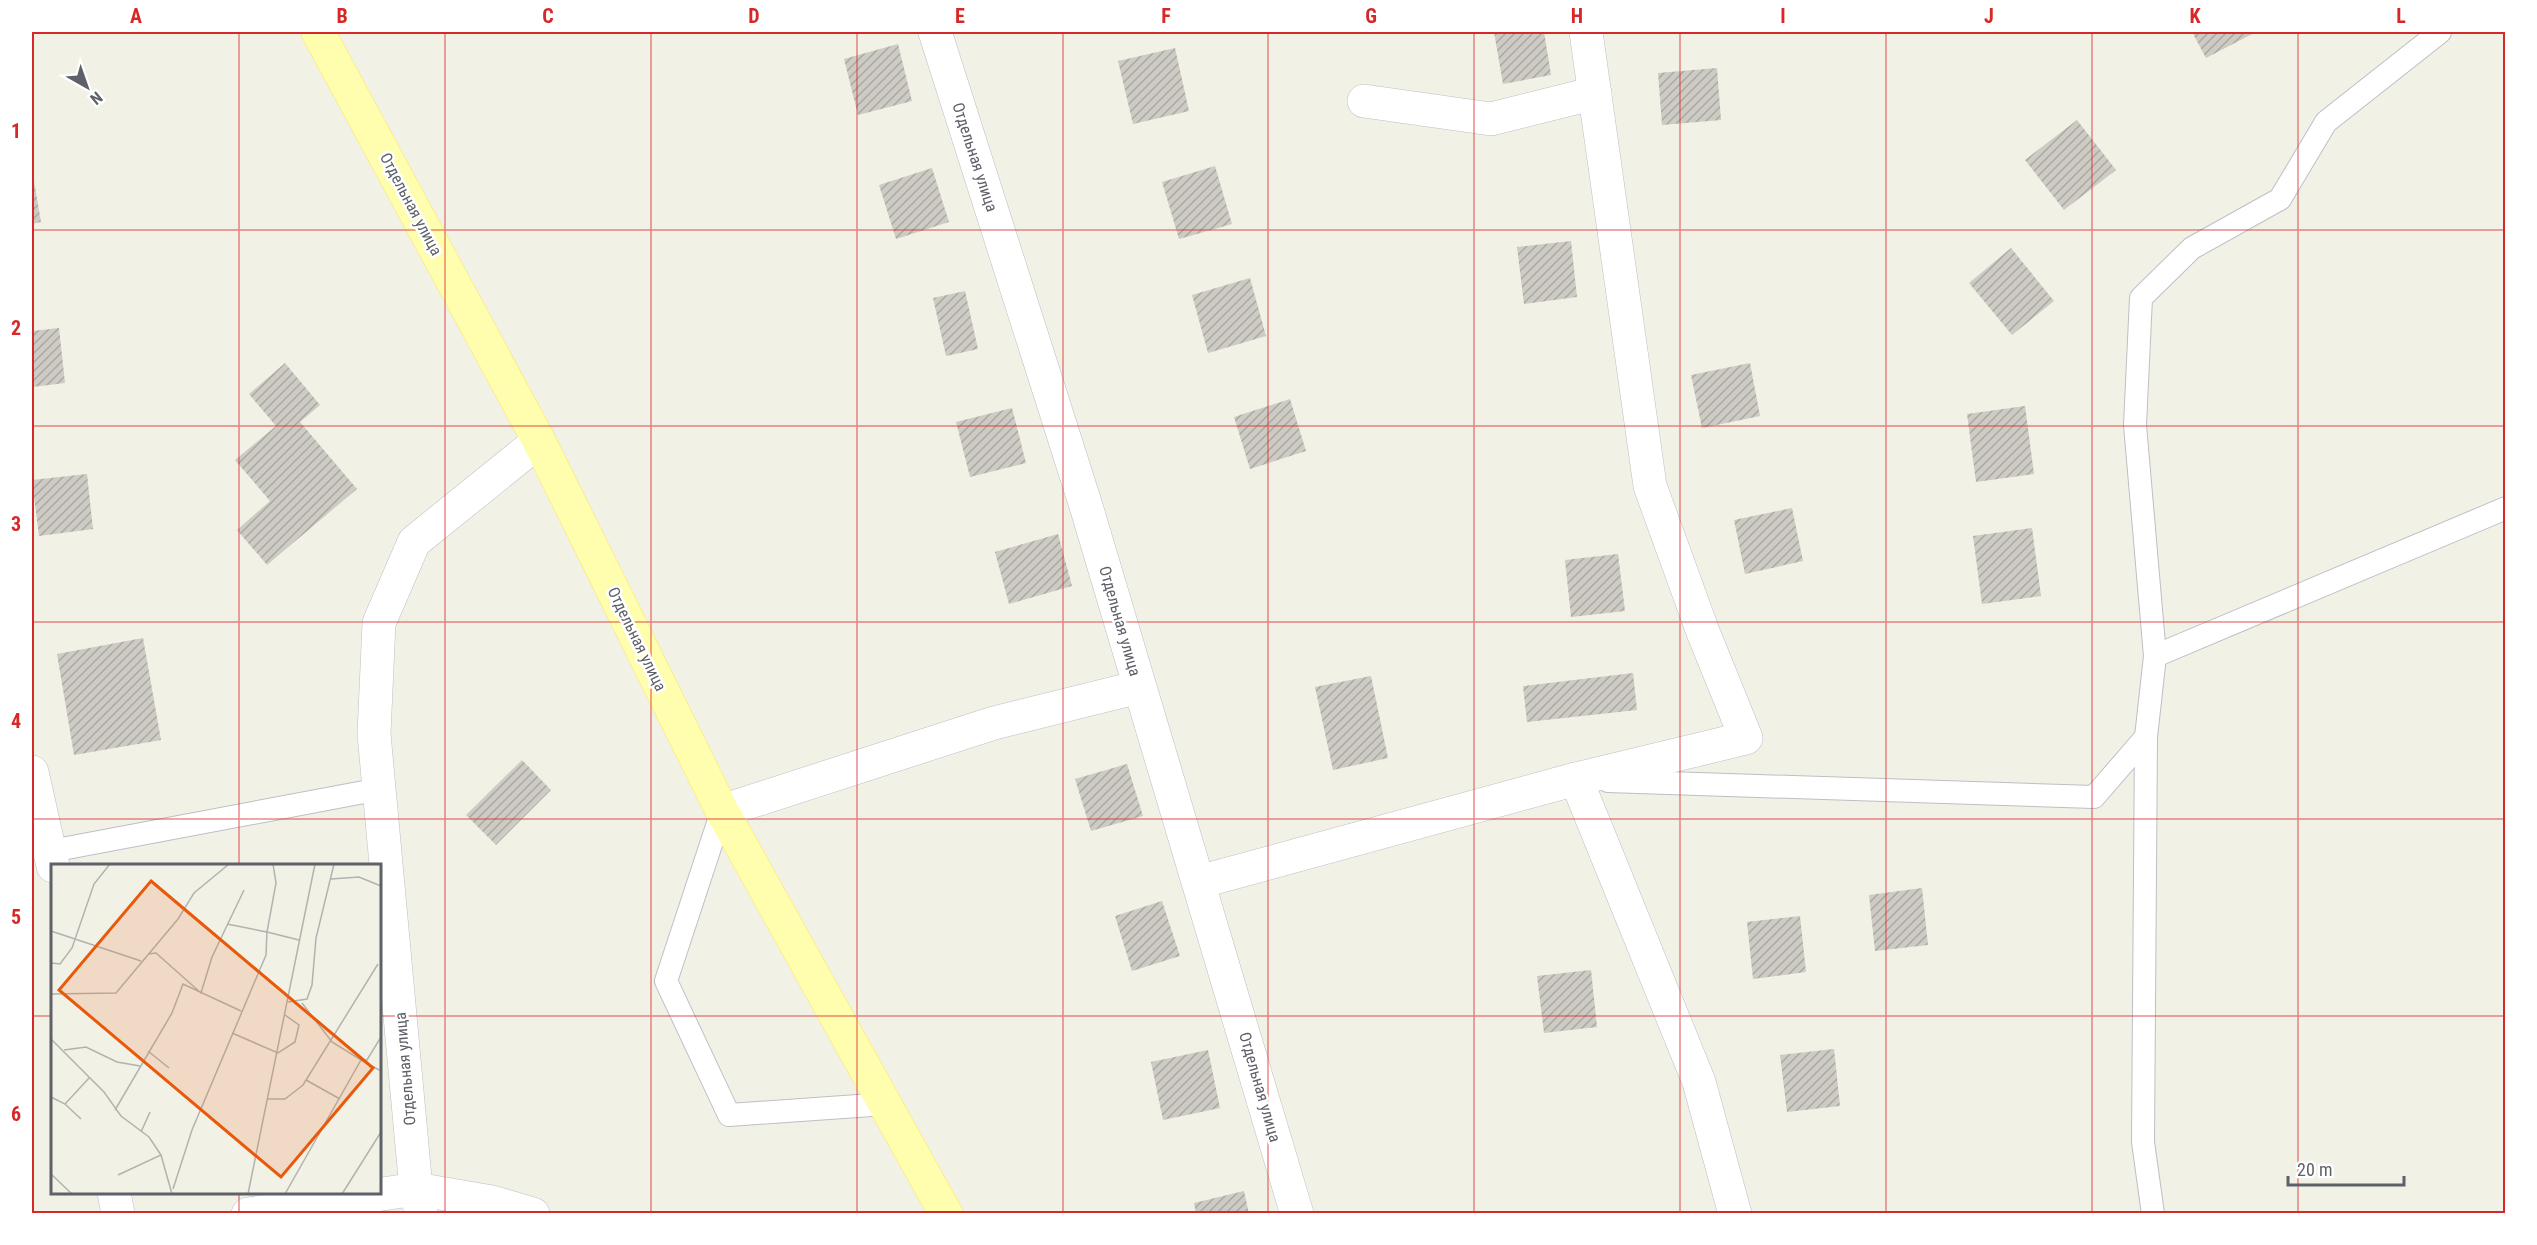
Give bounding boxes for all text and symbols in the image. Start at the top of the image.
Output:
text: A [130,4,142,28]
text: B [336,4,348,28]
text: C [542,4,554,28]
text: D [748,4,760,28]
text: E [955,4,965,28]
text: F [1161,4,1171,28]
text: G [1365,4,1377,28]
text: H [1571,4,1583,28]
text: I [1780,4,1786,28]
text: J [1984,4,1994,28]
text: K [2189,4,2201,28]
text: L [2396,4,2406,28]
north arrow [57,57,117,117]
text: N [86,88,106,109]
street label: Отдельная улица [948,100,1002,214]
text: 1 [11,119,21,143]
street label: Отдельная улица [376,149,446,259]
text: 2 [11,316,21,340]
text: 3 [11,512,21,536]
street label: Отдельная улица [1095,564,1145,678]
street label: Отдельная улица [604,584,670,694]
text: 4 [11,709,21,733]
inset map [51,864,381,1194]
text: 5 [11,905,21,929]
street label: Отдельная улица [391,1012,419,1126]
street label: Отдельная улица [1235,1030,1285,1144]
text: 6 [11,1102,21,1126]
scale bar [2288,1149,2404,1187]
text: 20 m [2297,1159,2332,1180]

